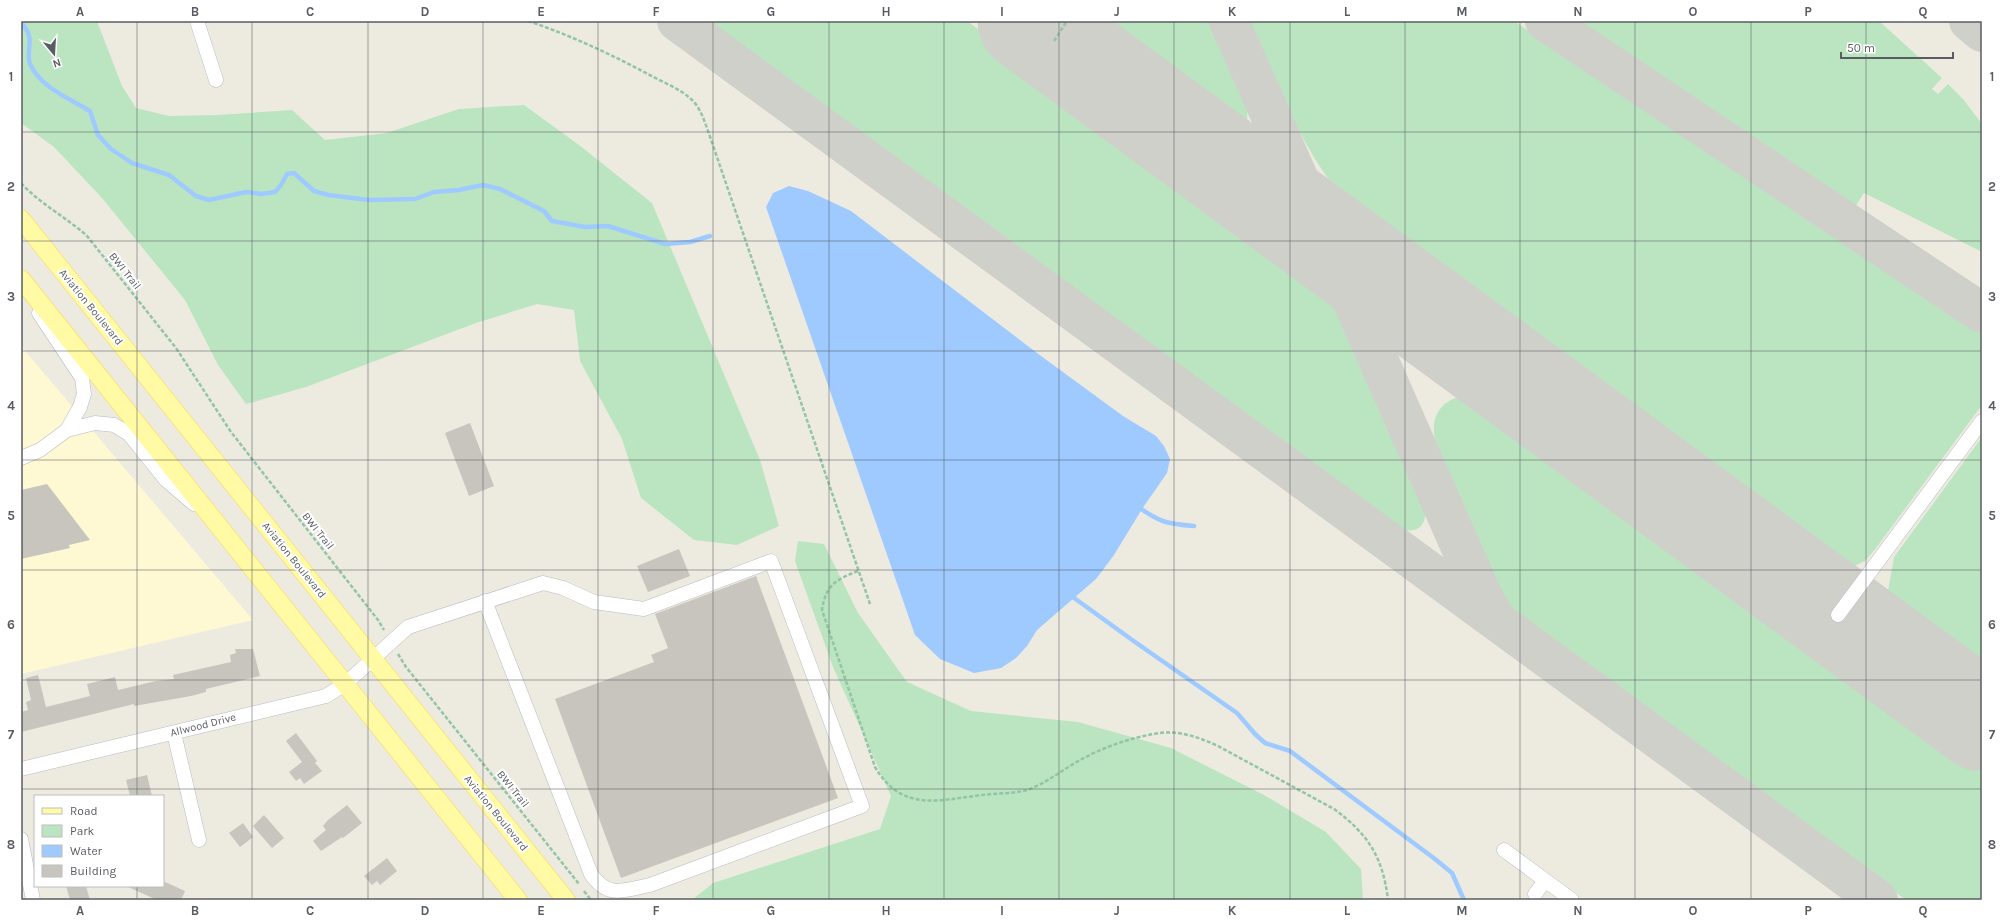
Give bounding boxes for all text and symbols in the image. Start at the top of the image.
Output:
text: A [76,4,84,19]
text: B [191,4,199,19]
text: C [306,4,314,19]
text: D [421,4,430,19]
text: E [537,4,545,19]
text: F [652,4,660,19]
text: G [767,4,775,19]
text: H [881,4,891,19]
text: I [1000,4,1004,19]
text: J [1114,4,1120,19]
text: K [1228,4,1237,19]
text: L [1344,4,1351,19]
text: M [1456,4,1468,19]
text: N [1573,4,1583,19]
text: O [1689,4,1698,19]
text: P [1804,4,1812,19]
text: Q [1919,4,1928,19]
north arrow [34,34,74,74]
scale bar [1841,34,1953,60]
text: 50 m [1847,41,1875,55]
text: N [51,56,63,70]
text: 1 [9,69,13,84]
text: 1 [1990,69,1994,84]
text: 2 [7,179,15,194]
text: 2 [1988,179,1996,194]
street label: BWI Trail [106,250,144,292]
street label: Aviation Boulevard [56,266,126,348]
text: 3 [7,289,15,304]
text: 3 [1988,289,1996,304]
text: 4 [7,398,15,413]
text: 4 [1988,398,1996,413]
text: 5 [7,508,15,523]
text: 5 [1988,508,1996,523]
street label: BWI Trail [299,510,337,552]
street label: Aviation Boulevard [259,519,329,601]
text: 6 [7,617,15,632]
text: 6 [1988,617,1996,632]
street label: Allwood Drive [169,710,238,739]
text: 7 [8,727,15,742]
text: 7 [1989,727,1996,742]
street label: BWI Trail [494,768,532,810]
street label: Aviation Boulevard [461,772,531,854]
legend [34,795,164,887]
text: Road [70,804,98,818]
text: Park [70,824,95,838]
text: 8 [7,837,15,852]
text: 8 [1988,837,1996,852]
text: Water [70,844,103,858]
text: Building [70,864,117,878]
text: A [76,903,84,918]
text: B [191,903,199,918]
text: C [306,903,314,918]
text: D [421,903,430,918]
text: E [537,903,545,918]
text: F [652,903,660,918]
text: G [767,903,775,918]
text: H [881,903,891,918]
text: I [1000,903,1004,918]
text: J [1114,903,1120,918]
text: K [1228,903,1237,918]
text: L [1344,903,1351,918]
text: M [1456,903,1468,918]
text: N [1573,903,1583,918]
text: O [1689,903,1698,918]
text: P [1804,903,1812,918]
text: Q [1919,903,1928,918]

